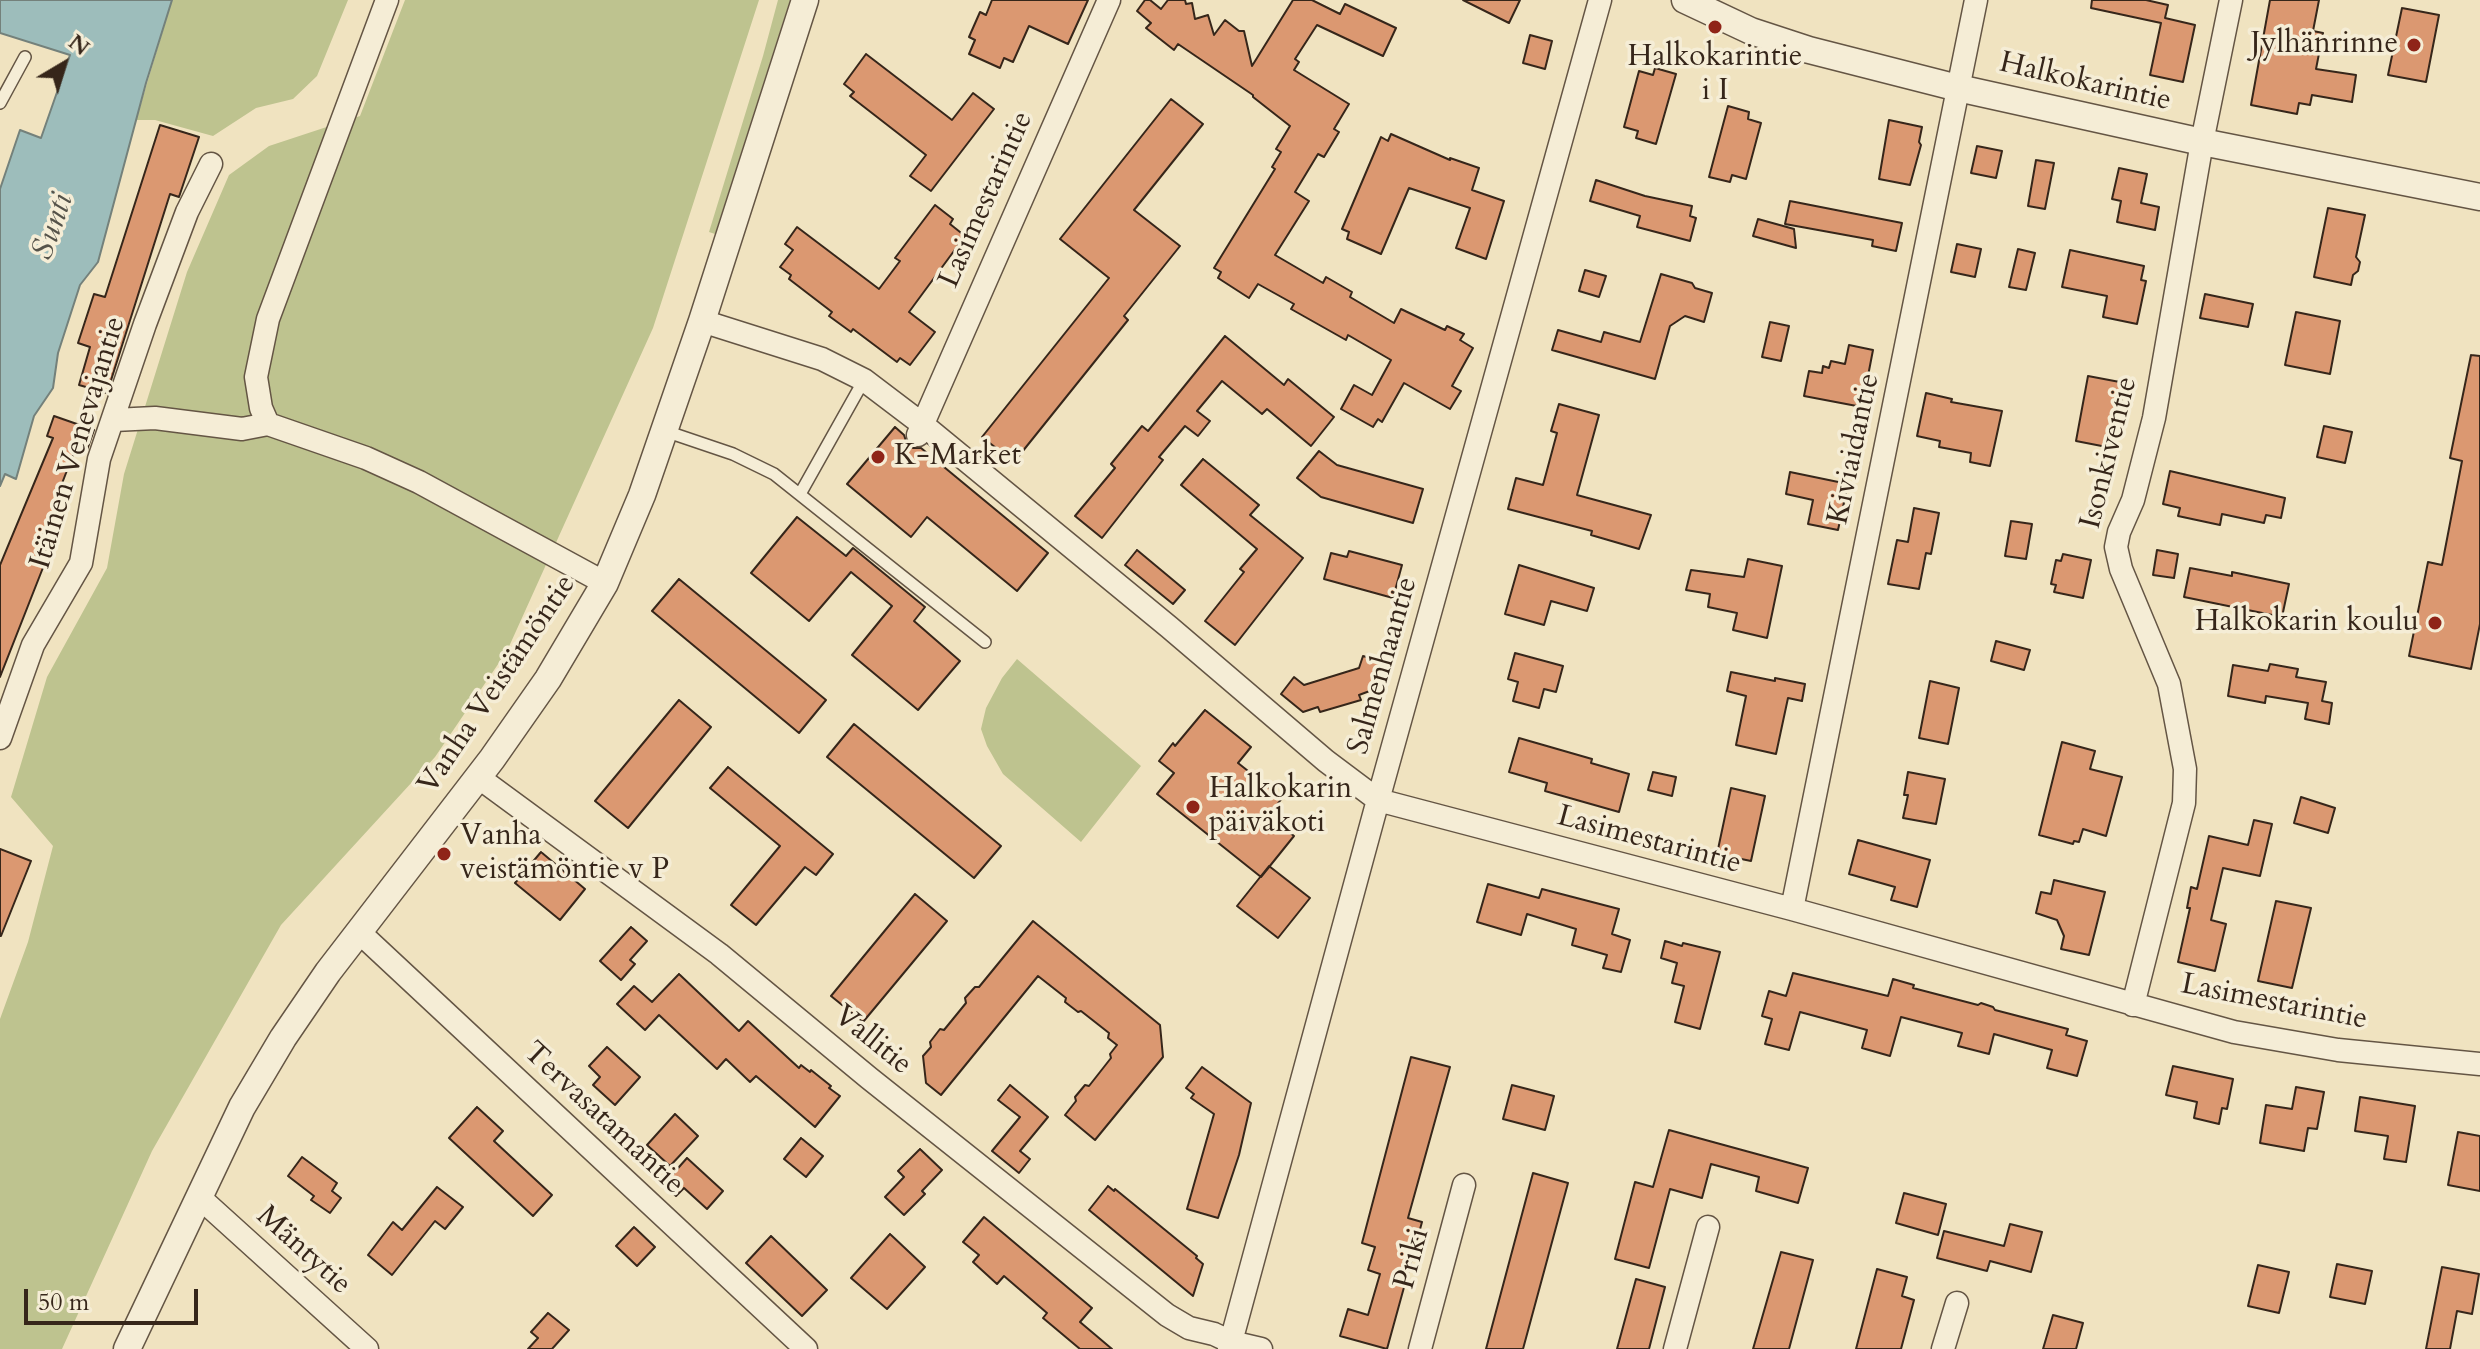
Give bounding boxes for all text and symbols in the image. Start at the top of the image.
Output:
marker: Halkokarintie i I [1706,18,1724,36]
north arrow [24,24,104,104]
text: N [62,27,96,63]
place label: Jylhänrinne [2251,27,2398,63]
marker: Jylhänrinne [2405,36,2423,54]
place label: Halkokarintie i I [1628,40,1802,110]
street label: Halkokarintie [1996,46,2174,120]
street label: Lasimestarintie [932,106,1042,294]
water label: Sunti [25,189,83,265]
street label: Itäinen Venevajantie [24,313,134,573]
street label: Kiviaidantie [1821,370,1889,528]
street label: Isonkiventie [2074,373,2146,533]
place label: K-Market [894,439,1021,475]
marker: K-Market [869,448,887,466]
street label: Vanha Veistämöntie [411,569,585,801]
street label: Salmenhaantie [1342,573,1426,759]
place label: Halkokarin koulu [2195,605,2419,641]
marker: Halkokarin koulu [2426,614,2444,632]
place label: Halkokarin päiväkoti [1209,772,1352,842]
marker: Halkokarin päiväkoti [1184,798,1202,816]
street label: Lasimestarintie [1553,799,1745,883]
place label: Vanha veistämöntie v P [460,819,669,890]
marker: Vanha veistämöntie v P [435,845,453,863]
street label: Lasimestarintie [2178,967,2370,1039]
street label: Vallitie [826,999,918,1083]
street label: Tervasatamantie [515,1035,691,1203]
street label: Mäntytie [248,1199,358,1303]
street label: Priki [1388,1225,1438,1293]
scale bar [28,1273,202,1323]
text: 50 m [38,1286,89,1319]

